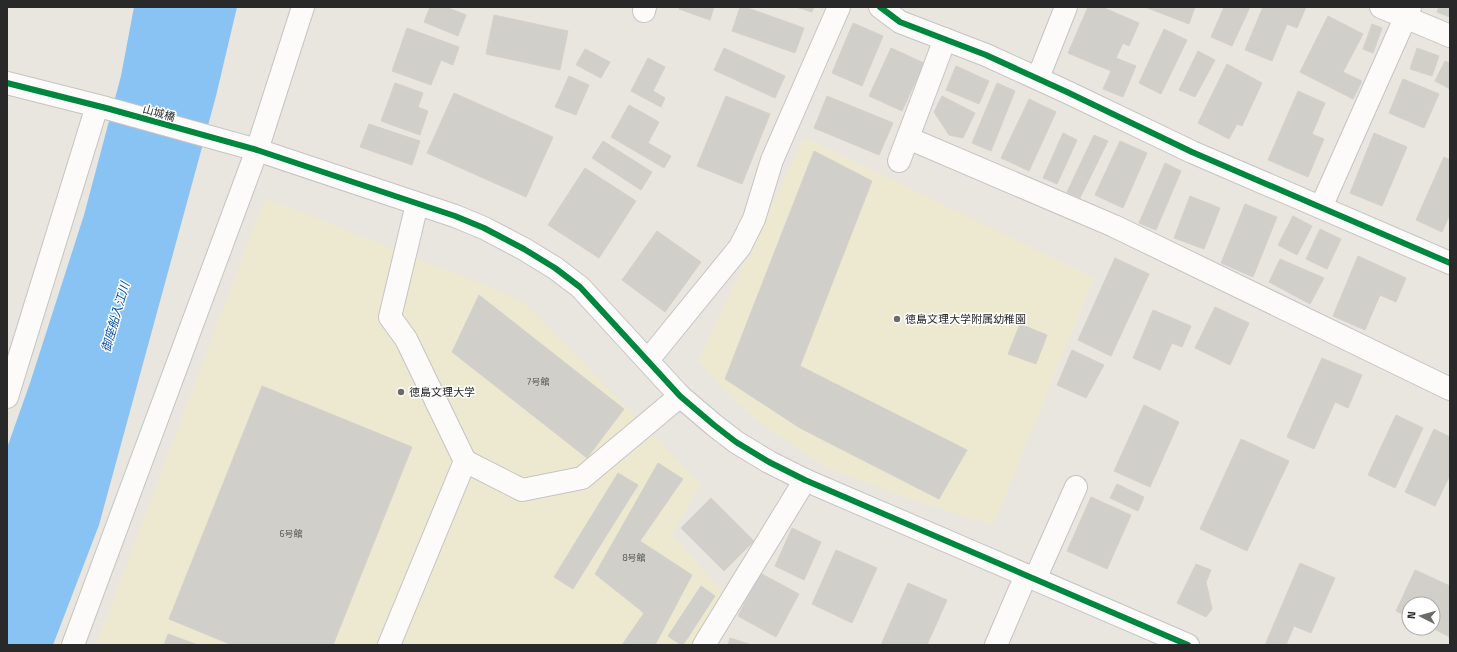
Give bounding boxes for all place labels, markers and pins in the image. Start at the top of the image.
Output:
place label: 徳島文理大学附属幼稚園 [905,311,1026,327]
marker: 徳島文理大学附属幼稚園 [892,314,902,324]
place label: 徳島文理大学 [409,384,475,400]
marker: 徳島文理大学 [396,387,406,397]

